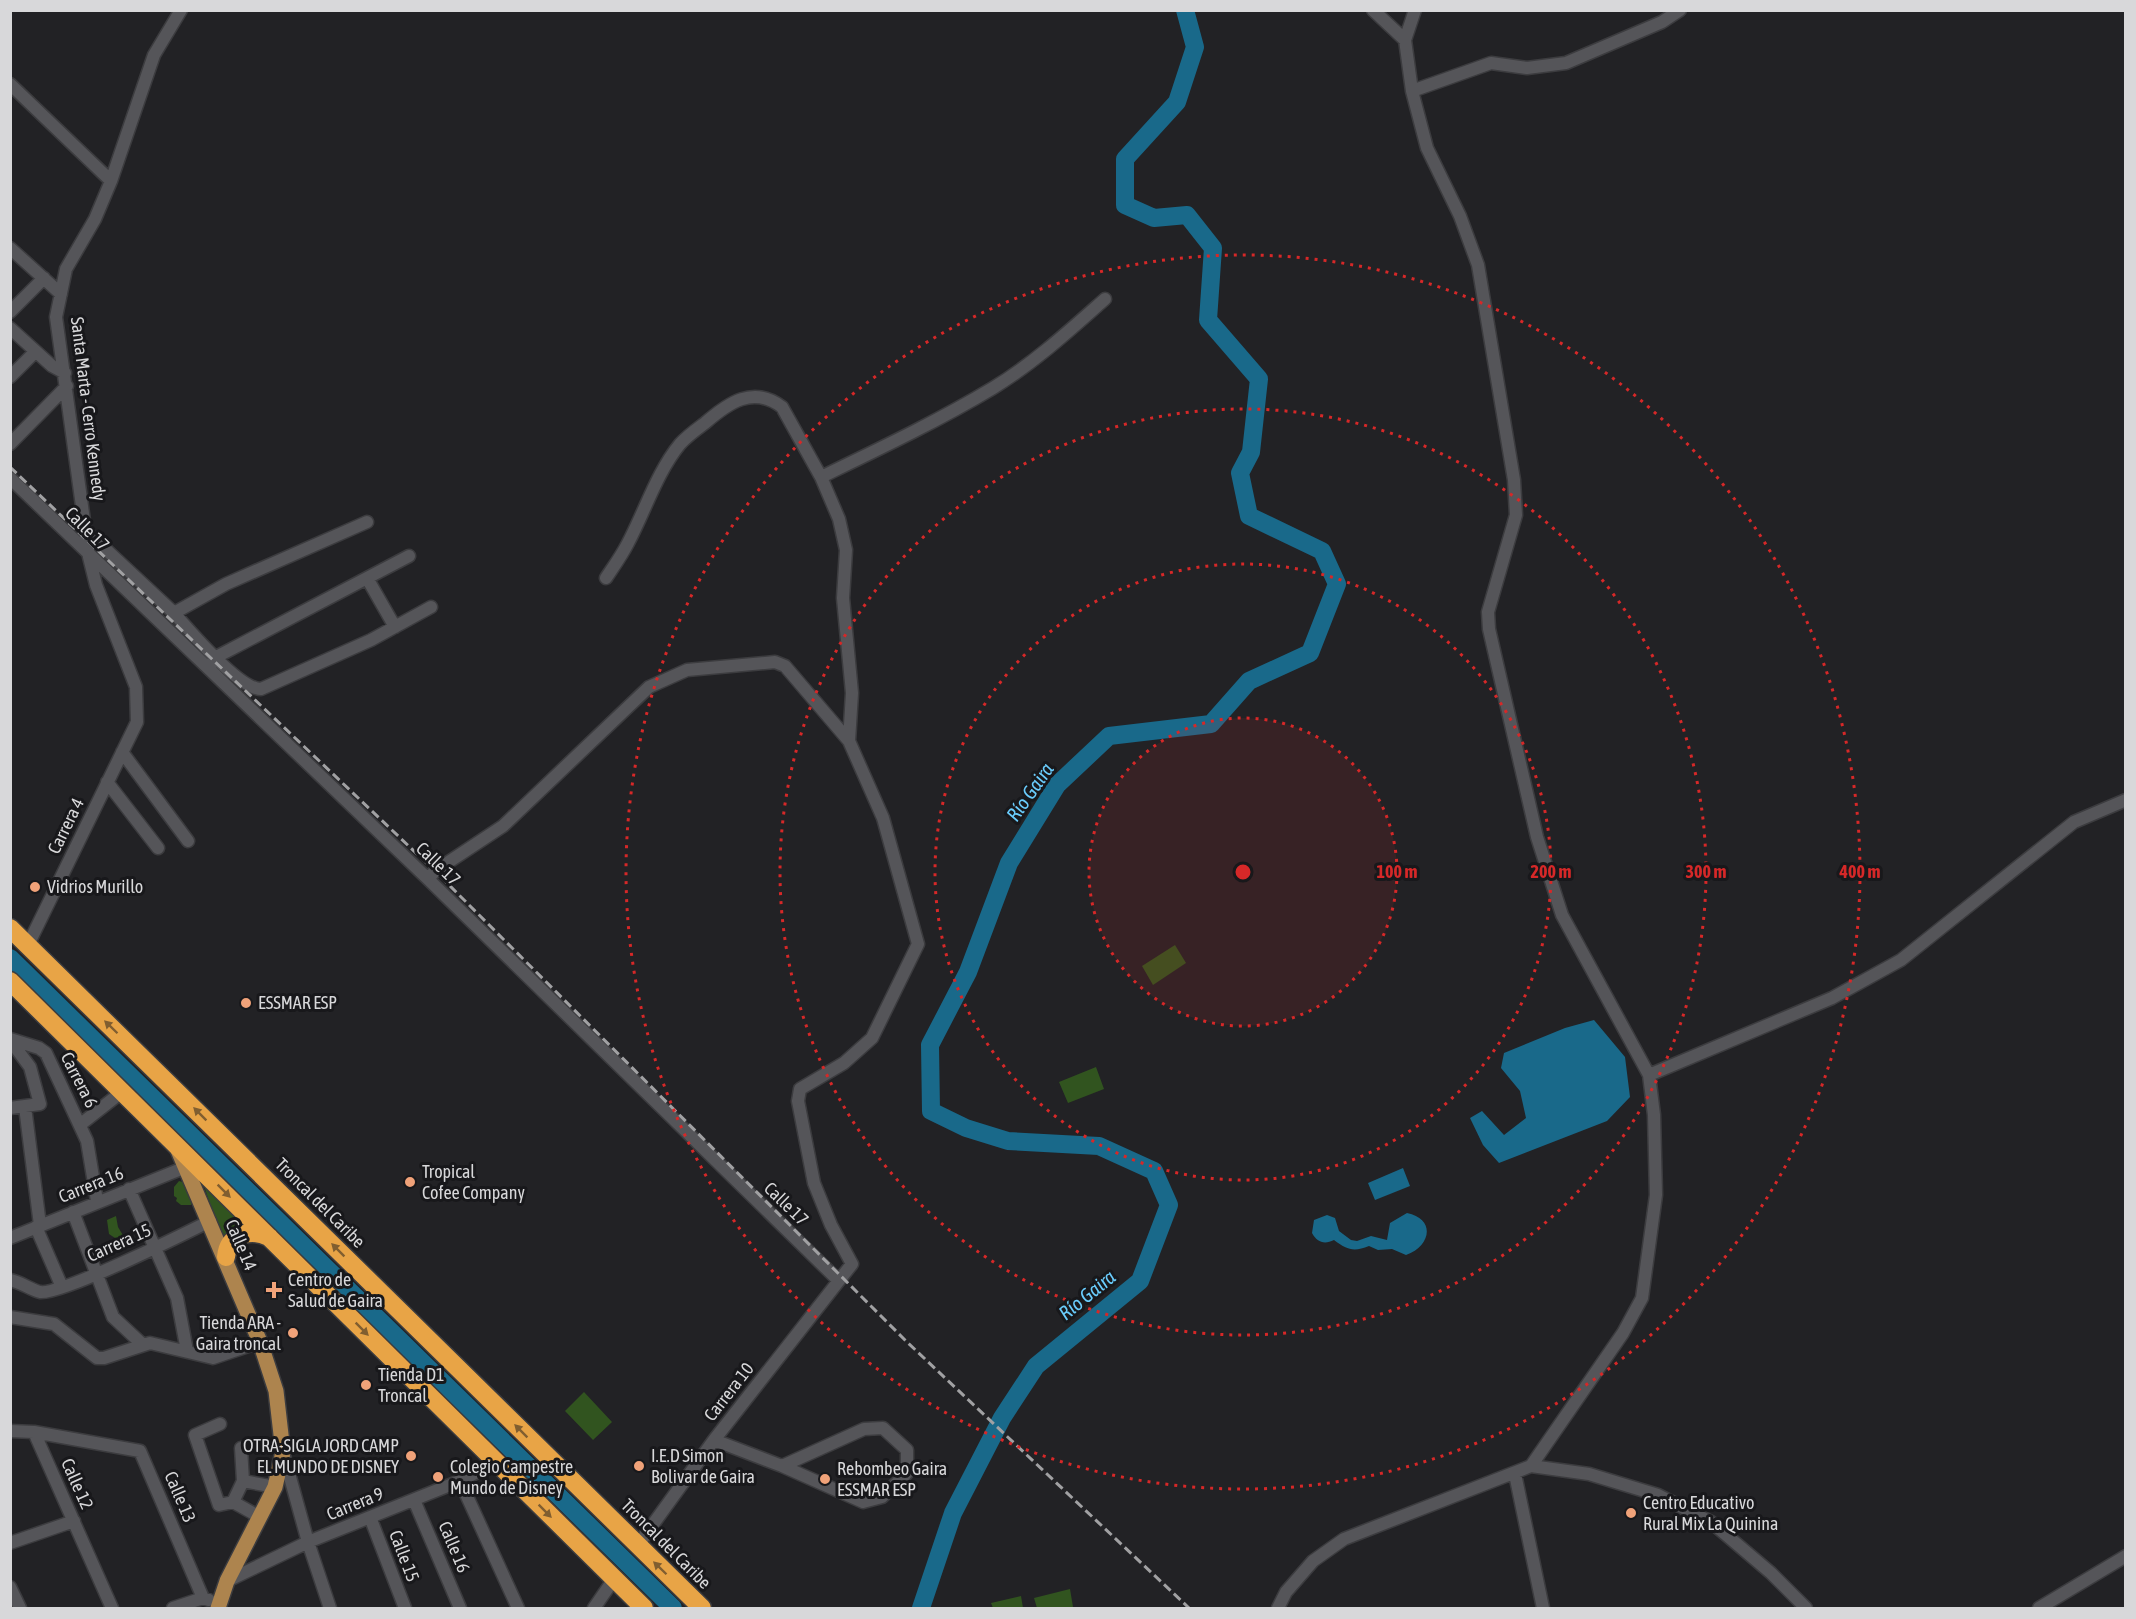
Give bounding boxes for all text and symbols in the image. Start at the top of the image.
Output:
street label: Santa Marta - Cerro Kennedy [67,316,110,502]
street label: Calle 17 [61,502,114,555]
water label: Río Gaira [1001,758,1058,825]
street label: Carrera 4 [43,794,88,857]
street label: Calle 17 [412,838,465,890]
text: 100 m [1377,861,1417,882]
text: 200 m [1531,861,1571,882]
text: 300 m [1686,861,1726,882]
text: 400 m [1839,861,1880,882]
centre of rings [1233,862,1253,882]
place label: Vidrios Murillo [47,876,143,897]
marker: Vidrios Murillo [28,880,42,894]
place label: ESSMAR ESP [258,992,337,1013]
marker: ESSMAR ESP [239,996,253,1010]
one-way arrow [105,1021,119,1035]
street label: Carrera 6 [57,1048,102,1111]
one-way arrow [193,1108,207,1122]
street label: Troncal del Caribe [271,1153,370,1252]
place label: Tropical Cofee Company [422,1161,525,1203]
street label: Carrera 16 [55,1162,126,1207]
marker: Tropical Cofee Company [403,1175,417,1189]
street label: Calle 17 [760,1178,813,1230]
one-way arrow [216,1184,230,1198]
street label: Calle 14 [221,1216,262,1273]
street label: Carrera 15 [83,1219,154,1266]
one-way arrow [331,1243,345,1257]
water label: Río Gaira [1054,1265,1120,1324]
place label: Centro de Salud de Gaira [288,1269,383,1311]
marker: Centro de Salud de Gaira [265,1281,283,1299]
place label: Tienda ARA - Gaira troncal [196,1312,281,1354]
one-way arrow [355,1321,369,1335]
marker: Tienda ARA - Gaira troncal [286,1326,300,1340]
street label: Carrera 10 [699,1358,758,1425]
place label: Tienda D1 Troncal [378,1364,445,1406]
marker: Tienda D1 Troncal [359,1378,373,1392]
one-way arrow [515,1424,529,1438]
place label: OTRA-SIGLA JORD CAMP EL MUNDO DE DISNEY [243,1435,399,1477]
place label: I.E.D Simon Bolivar de Gaira [651,1445,755,1487]
marker: OTRA-SIGLA JORD CAMP EL MUNDO DE DISNEY [404,1449,418,1463]
street label: Calle 12 [57,1455,98,1512]
place label: Colegio Campestre Mundo de Disney [450,1456,573,1498]
place label: Rebombeo Gaira ESSMAR ESP [837,1458,947,1500]
marker: I.E.D Simon Bolivar de Gaira [632,1459,646,1473]
street label: Calle 13 [160,1468,201,1525]
marker: Colegio Campestre Mundo de Disney [431,1470,445,1484]
marker: Rebombeo Gaira ESSMAR ESP [818,1472,832,1486]
street label: Carrera 9 [323,1483,386,1524]
place label: Centro Educativo Rural Mix La Quinina [1643,1492,1778,1534]
street label: Troncal del Caribe [617,1494,716,1593]
one-way arrow [538,1503,552,1517]
marker: Centro Educativo Rural Mix La Quinina [1624,1506,1638,1520]
street label: Calle 16 [434,1518,475,1575]
street label: Calle 15 [385,1527,424,1585]
one-way arrow [654,1561,668,1575]

